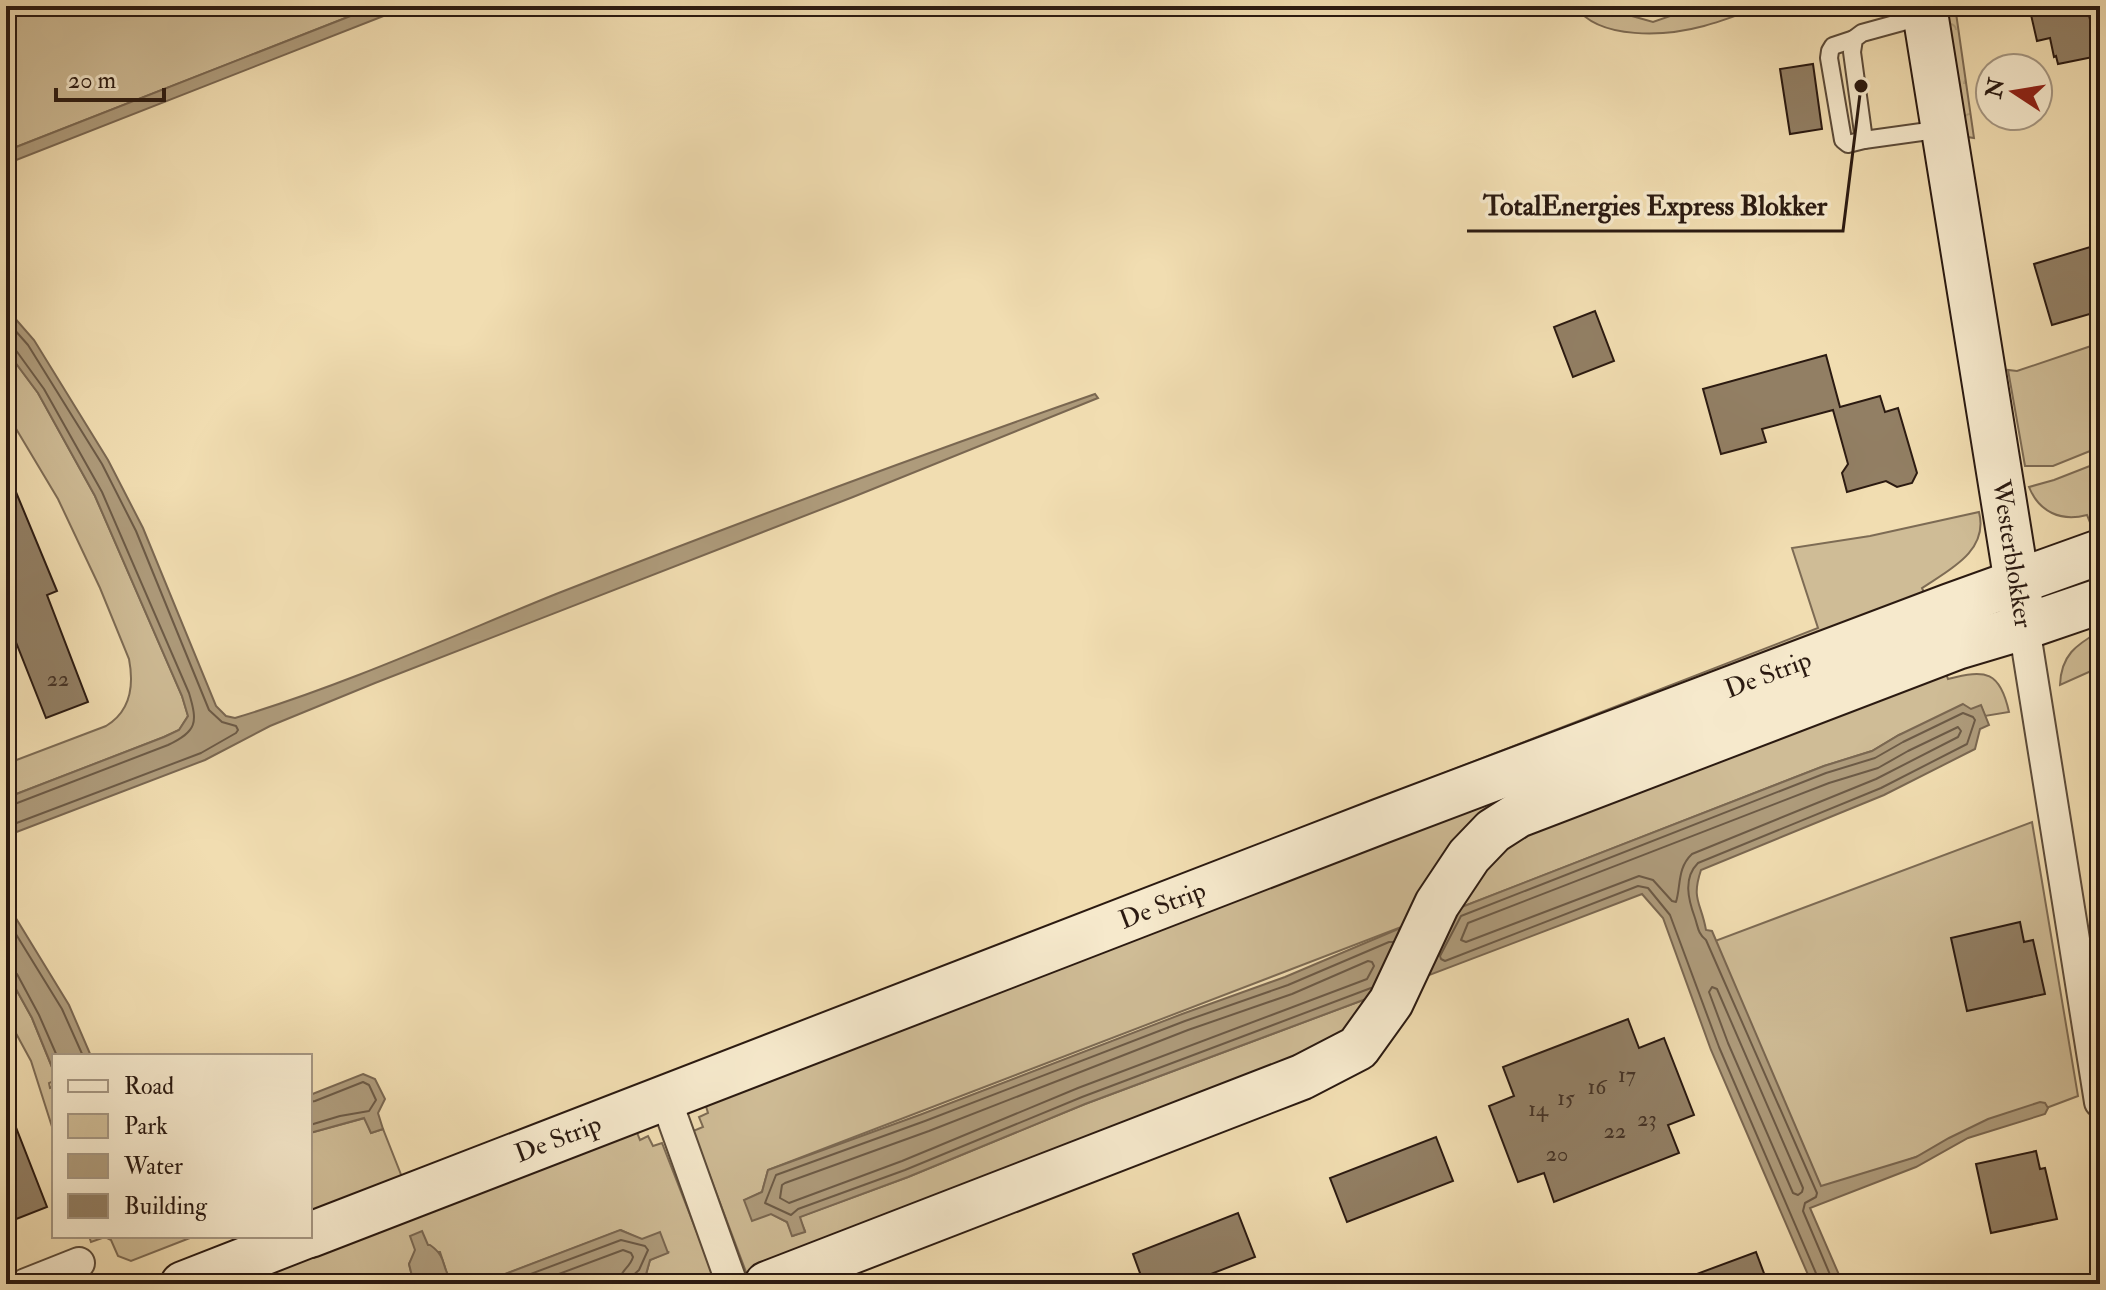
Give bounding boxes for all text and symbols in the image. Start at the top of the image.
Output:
scale bar [56,52,164,102]
north arrow [1974,52,2054,132]
text: 20 m [68,65,117,96]
text: N [1979,75,2011,102]
callout: TotalEnergies Express Blokker [1467,179,1843,231]
text: TotalEnergies Express Blokker [1482,189,1828,224]
street label: Westerblokker [1984,477,2040,631]
street label: De Strip [1720,644,1816,706]
house number: 22 [47,665,69,693]
street label: De Strip [1115,874,1211,937]
legend [52,1054,312,1238]
house number: 17 [1618,1061,1636,1089]
text: Road [124,1071,174,1102]
house number: 16 [1588,1073,1608,1101]
house number: 15 [1557,1084,1575,1112]
house number: 14 [1528,1095,1549,1123]
house number: 23 [1637,1105,1657,1133]
street label: De Strip [510,1108,606,1170]
text: Park [124,1111,168,1142]
house number: 22 [1604,1117,1626,1145]
house number: 20 [1546,1140,1568,1168]
text: Water [123,1151,183,1182]
text: Building [124,1191,208,1222]

